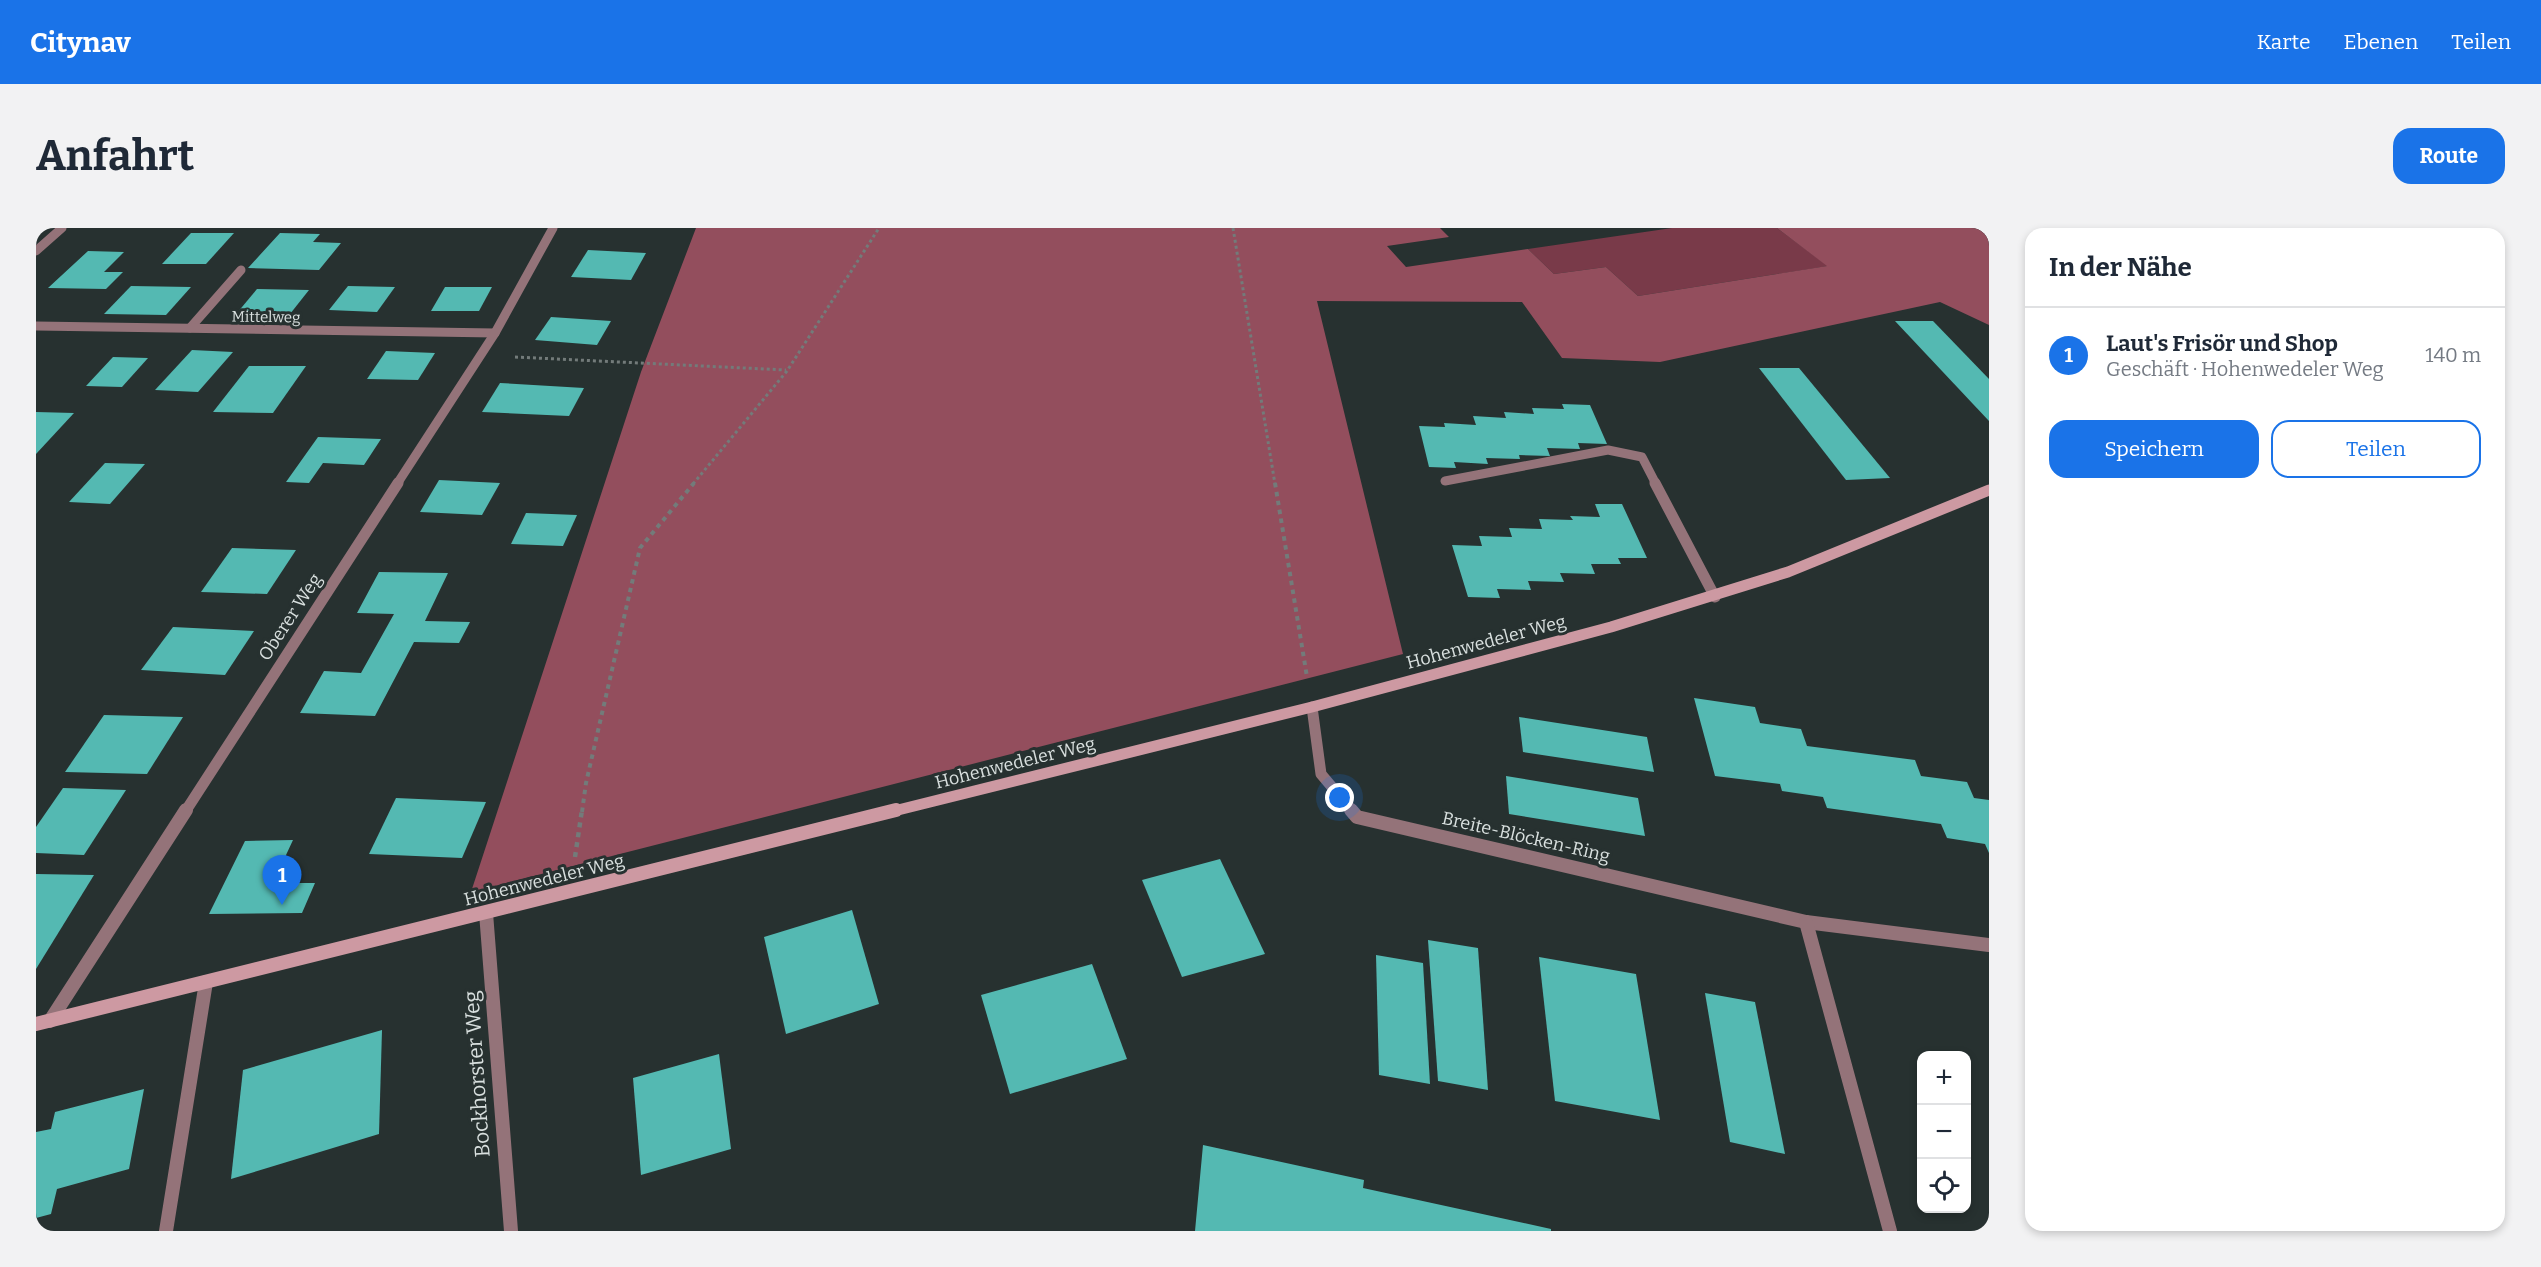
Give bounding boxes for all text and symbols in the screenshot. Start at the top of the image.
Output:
text: Citynav [30,26,131,59]
text: Karte [2257,29,2310,55]
text: Ebenen [2343,29,2418,55]
text: Teilen [2451,29,2511,55]
button: Route [2393,128,2505,184]
text: Anfahrt [36,131,194,181]
text: In der Nähe [2049,252,2192,283]
street label: Mittelweg [231,307,301,327]
text: Laut's Frisör und Shop [2106,330,2338,357]
text: 1 [2064,343,2073,367]
text: 140 m [2425,343,2481,367]
text: Geschäft · Hohenwedeler Weg [2106,357,2384,381]
button: Speichern [2049,420,2259,478]
button: Teilen [2271,420,2481,478]
street label: Oberer Weg [254,569,326,665]
street label: Hohenwedeler Weg [1404,610,1568,674]
street label: Hohenwedeler Weg [933,732,1097,794]
your location [1325,783,1354,812]
street label: Breite-Blöcken-Ring [1440,807,1612,867]
street label: Hohenwedeler Weg [462,849,626,911]
pin: 1 [262,856,302,905]
street label: Bockhorster Weg [458,990,496,1158]
map controls [1917,1051,1971,1213]
button: + [1917,1051,1971,1105]
button: − [1917,1105,1971,1159]
button: locate [1917,1159,1971,1213]

